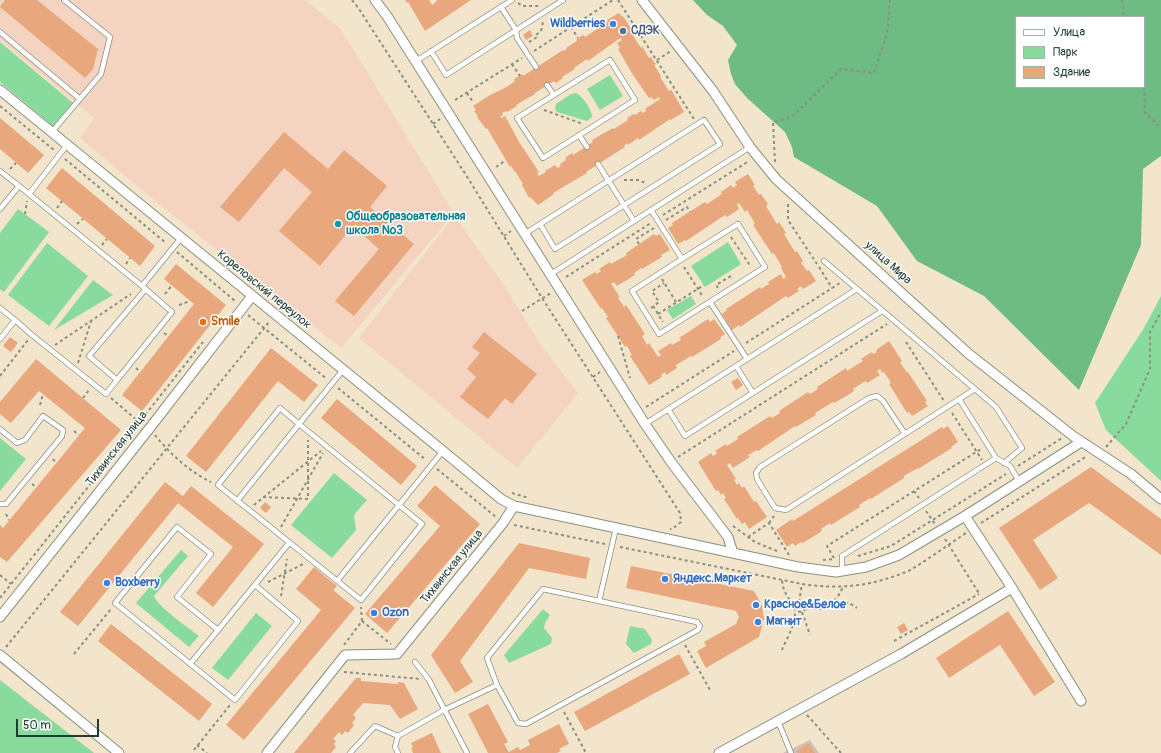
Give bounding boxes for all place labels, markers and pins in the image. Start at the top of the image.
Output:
place label: Wildberries [550,17,605,31]
marker: Wildberries [608,19,618,29]
place label: СДЭК [631,24,660,38]
marker: СДЭК [618,26,628,36]
place label: Общеобразовательная школа №3 [346,210,465,238]
marker: Общеобразовательная школа №3 [333,219,343,229]
place label: Smile [211,315,240,329]
marker: Smile [198,317,208,327]
place label: Яндекс.Маркет [673,572,752,586]
marker: Яндекс.Маркет [660,574,670,584]
place label: Boxberry [115,576,160,590]
marker: Boxberry [102,578,112,588]
place label: Красное&Белое [764,598,846,612]
marker: Красное&Белое [751,600,761,610]
place label: Ozon [382,606,409,620]
marker: Ozon [369,608,379,618]
place label: Магнит [766,615,802,629]
marker: Магнит [753,617,763,627]

